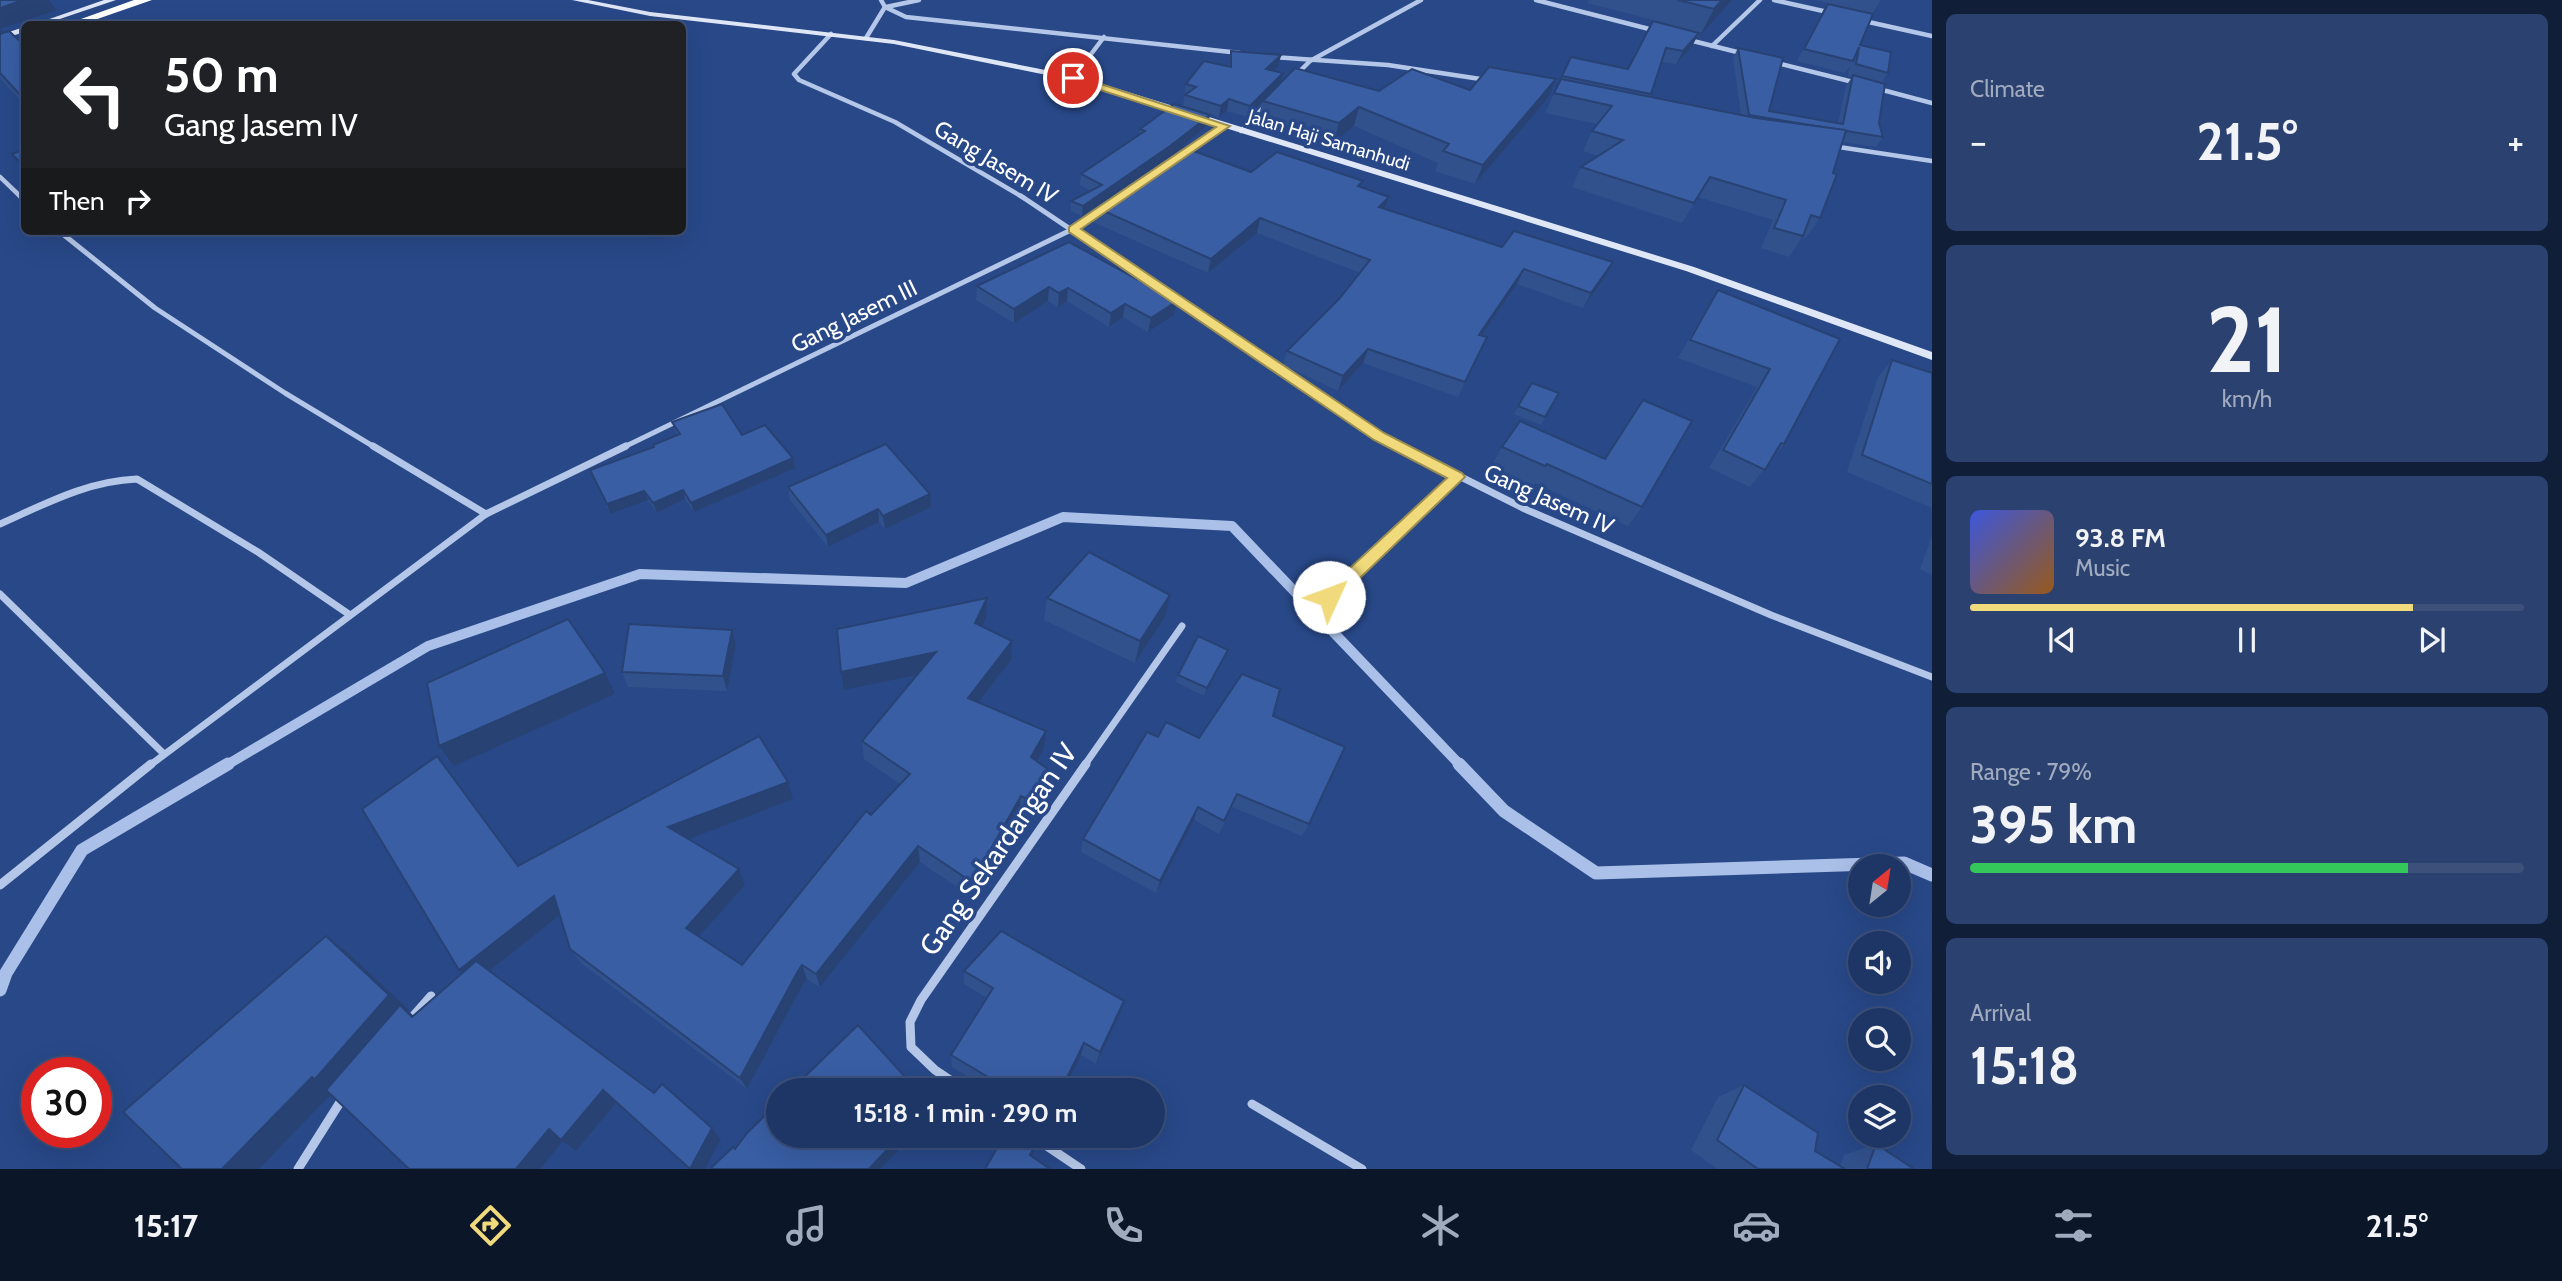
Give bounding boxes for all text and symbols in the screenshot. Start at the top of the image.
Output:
text: 50 m [164,45,279,104]
pin [1043,48,1103,108]
icon: left [49,49,140,140]
icon: arrive [1054,59,1092,97]
text: Climate [1970,75,2045,103]
street label: Jalan Haji Samanhudi [1244,104,1413,176]
text: Gang Jasem IV [164,105,358,144]
text: 21.5° [2196,110,2298,173]
street label: Gang Jasem IV [929,114,1063,210]
text: − [1970,118,1987,165]
text: + [2507,118,2524,165]
icon: right [119,182,157,220]
text: Then [49,185,105,217]
street label: Gang Jasem III [786,273,922,359]
text: 21 [2206,284,2288,395]
text: km/h [2222,385,2272,413]
street label: Gang Jasem IV [1480,458,1618,540]
text: 93.8 FM [2075,522,2166,554]
text: Music [2075,554,2130,582]
position arrow [1292,560,1366,634]
icon: previous [2043,621,2081,659]
icon: pause [2228,621,2266,659]
icon: next [2413,621,2451,659]
street label: Gang Sekardangan IV [912,736,1084,962]
text: Range · 79% [1970,758,2092,786]
text: 395 km [1970,793,2137,856]
north arrow [1848,854,1911,917]
map controls [1848,854,1911,1148]
button: sound [1848,931,1911,994]
text: Arrival [1970,999,2031,1027]
button: search [1848,1008,1911,1071]
text: 15:18 [1970,1034,2079,1097]
speed limit sign: 30 [21,1057,112,1148]
button: layers [1848,1085,1911,1148]
text: 15:18 · 1 min · 290 m [854,1097,1077,1129]
icon: directions [466,1201,515,1250]
icon: music [782,1201,831,1250]
icon: phone [1099,1201,1148,1250]
icon: climate [1416,1201,1465,1250]
icon: car [1732,1201,1781,1250]
icon: filters [2049,1201,2098,1250]
text: 15:17 [134,1206,198,1245]
text: 21.5° [2366,1206,2428,1245]

